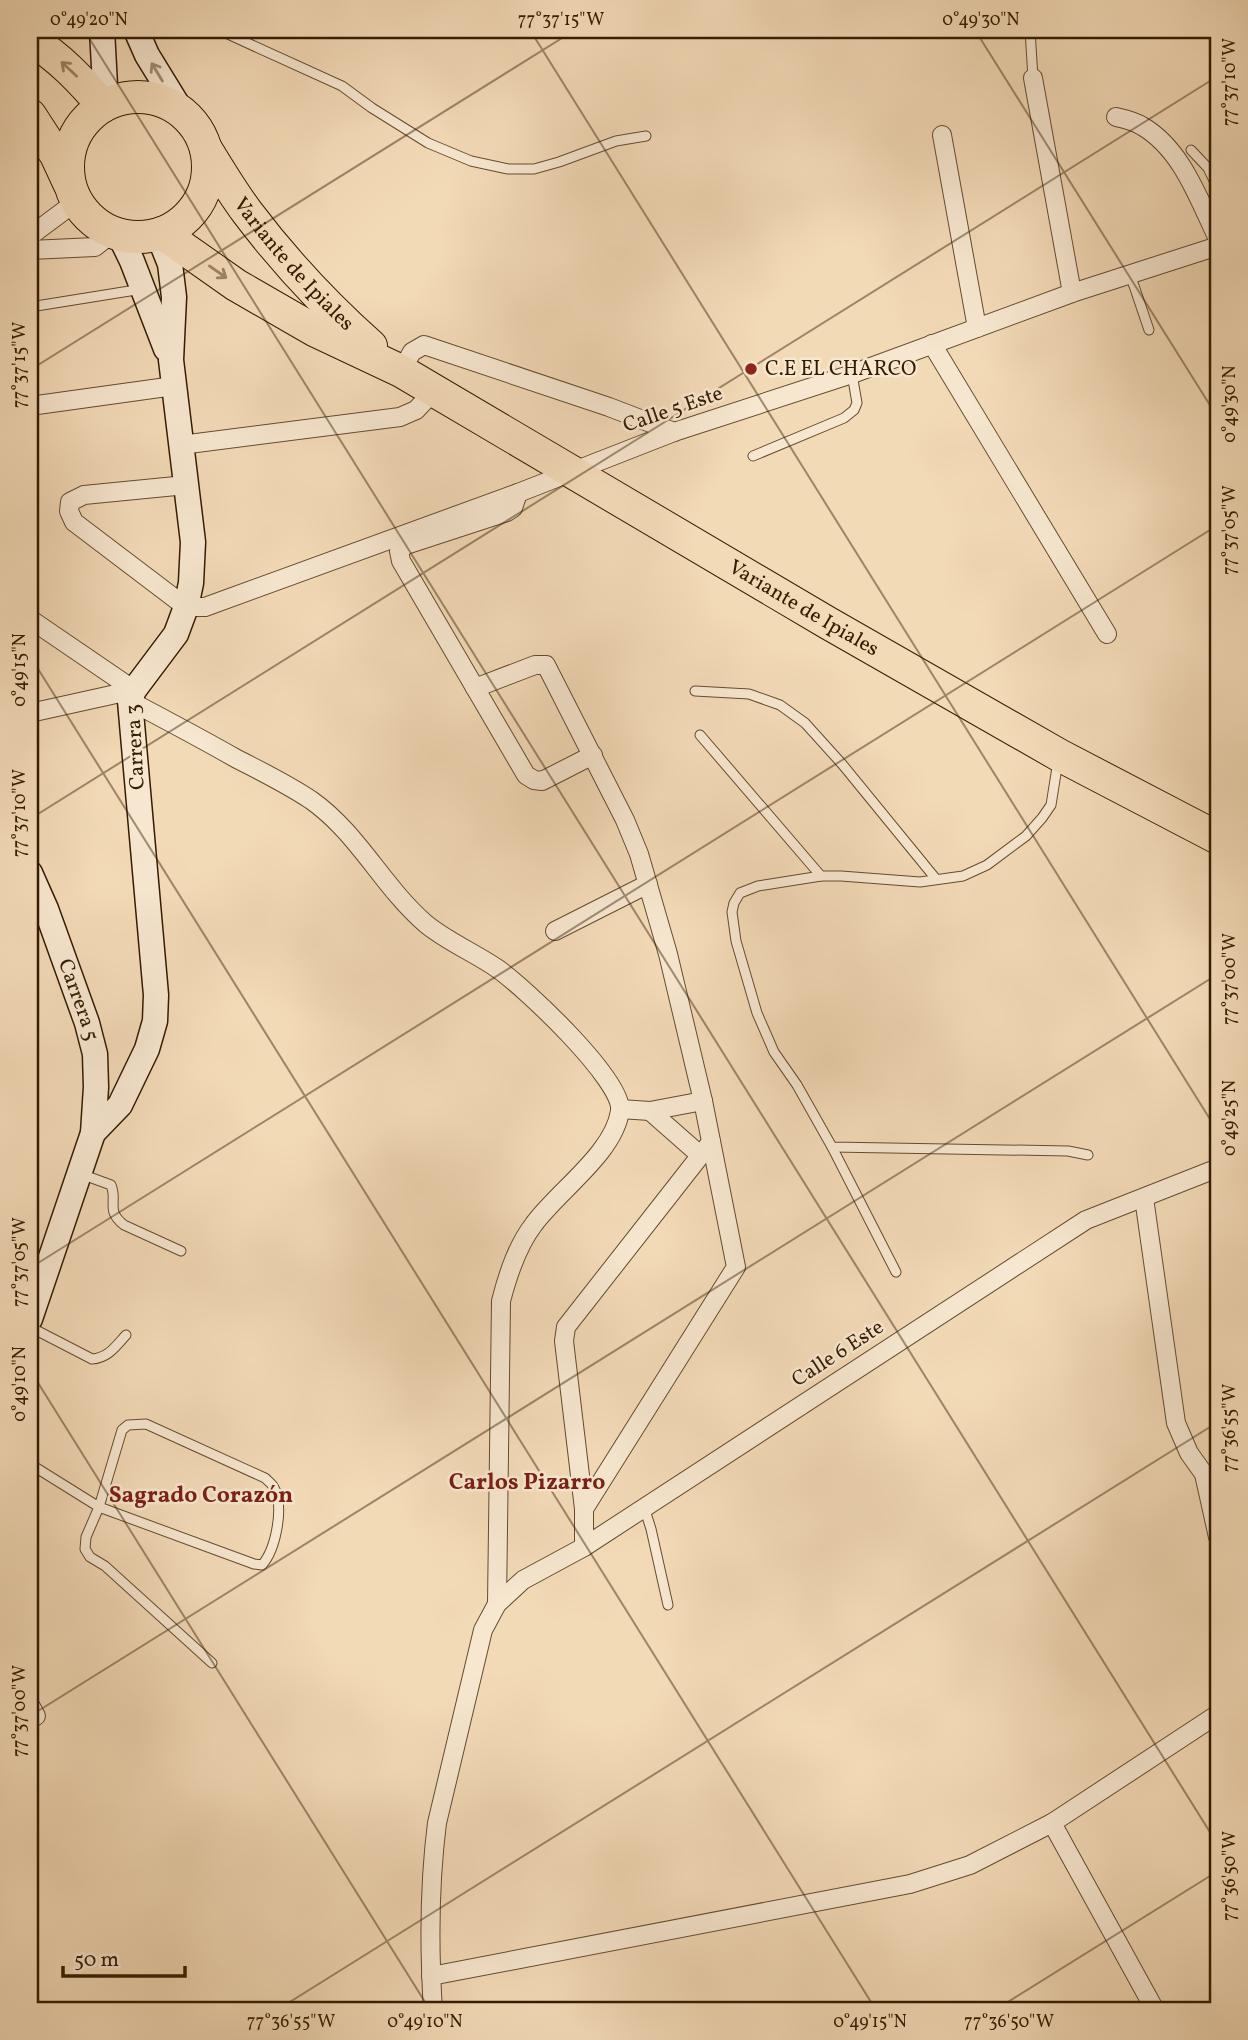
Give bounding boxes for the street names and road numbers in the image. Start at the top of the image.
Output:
street label: Variante de Ipiales [226,191,360,338]
street label: Calle 5 Este [619,379,727,441]
street label: Variante de Ipiales [723,553,884,664]
street label: Carrera 3 [119,703,153,791]
street label: Carrera 5 [51,955,106,1044]
street label: Calle 6 Este [786,1313,890,1395]

